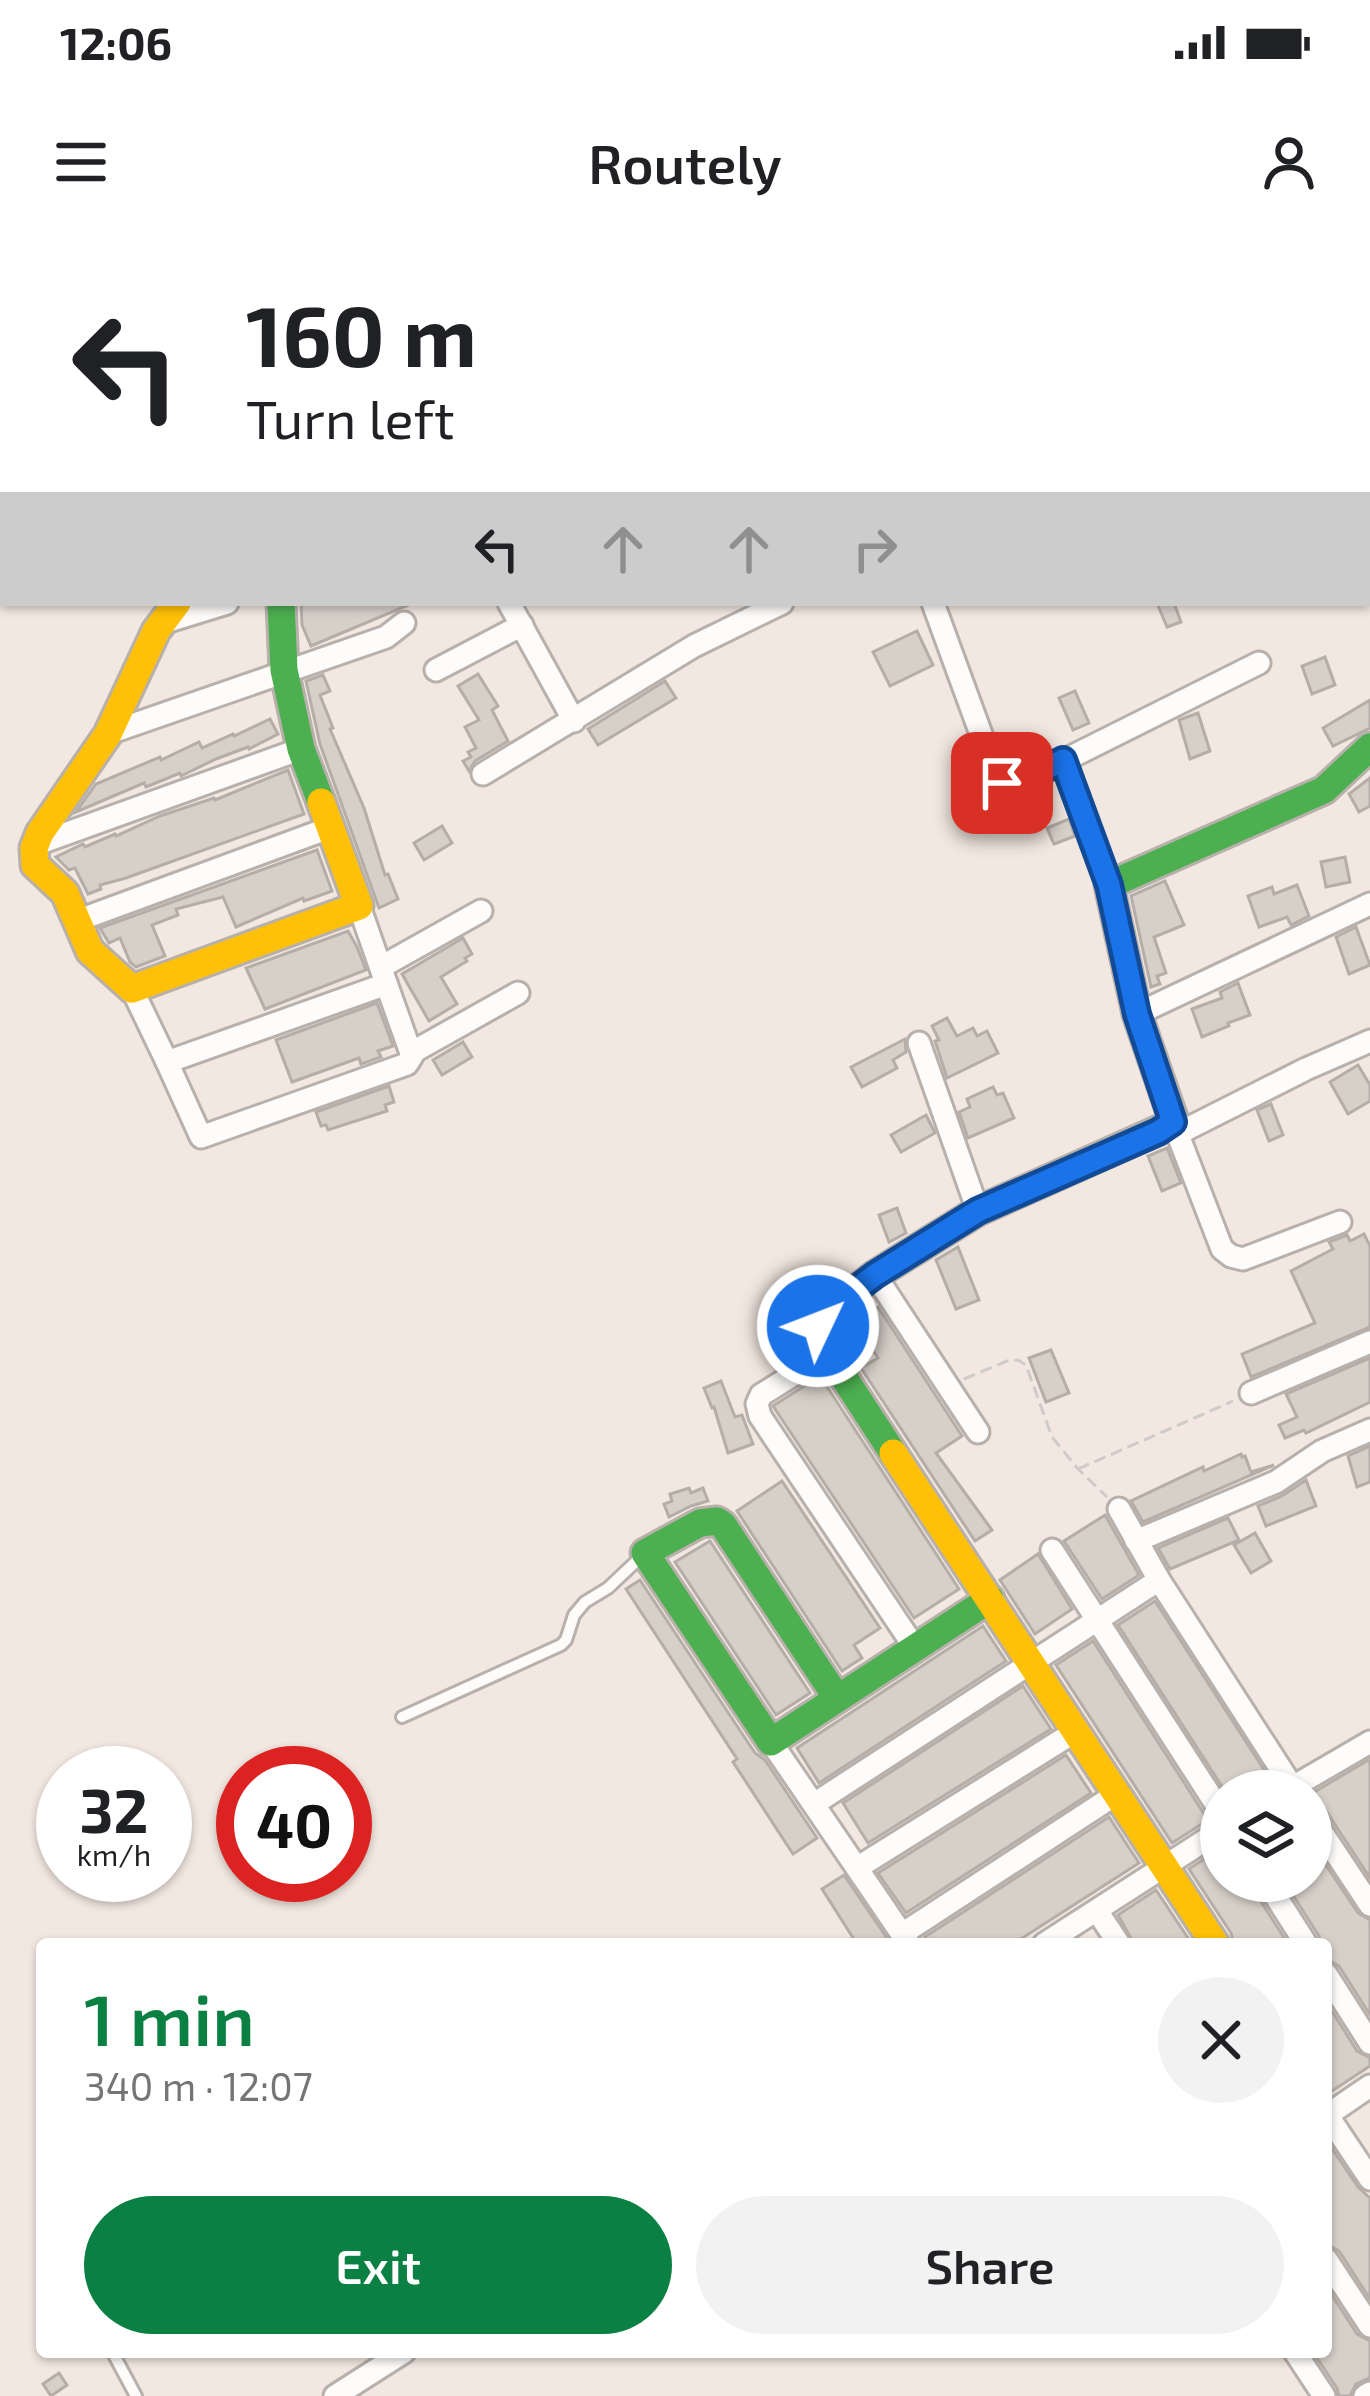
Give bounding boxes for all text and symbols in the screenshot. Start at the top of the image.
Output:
text: 12:06 [60,15,172,69]
icon: menu [48,129,114,195]
icon: person [1256,129,1322,195]
text: Routely [588,130,782,195]
text: 160 m [246,283,477,384]
icon: left [48,288,204,444]
text: Turn left [246,385,455,450]
icon: left [464,516,530,582]
icon: ahead [590,516,656,582]
icon: ahead [716,516,782,582]
icon: right [842,516,908,582]
pin [951,732,1053,834]
icon: arrive [969,750,1035,816]
position arrow [755,1263,881,1389]
speed limit sign: 40 [216,1746,372,1902]
map controls [1200,1770,1332,1902]
button: layers [1200,1770,1332,1902]
text: 32 [80,1773,148,1845]
text: km/h [77,1836,151,1872]
text: 1 min [84,1974,255,2060]
button: close [1158,1977,1284,2103]
text: 340 m · 12:07 [84,2062,313,2109]
button: Exit [84,2196,672,2334]
button: Share [696,2196,1284,2334]

